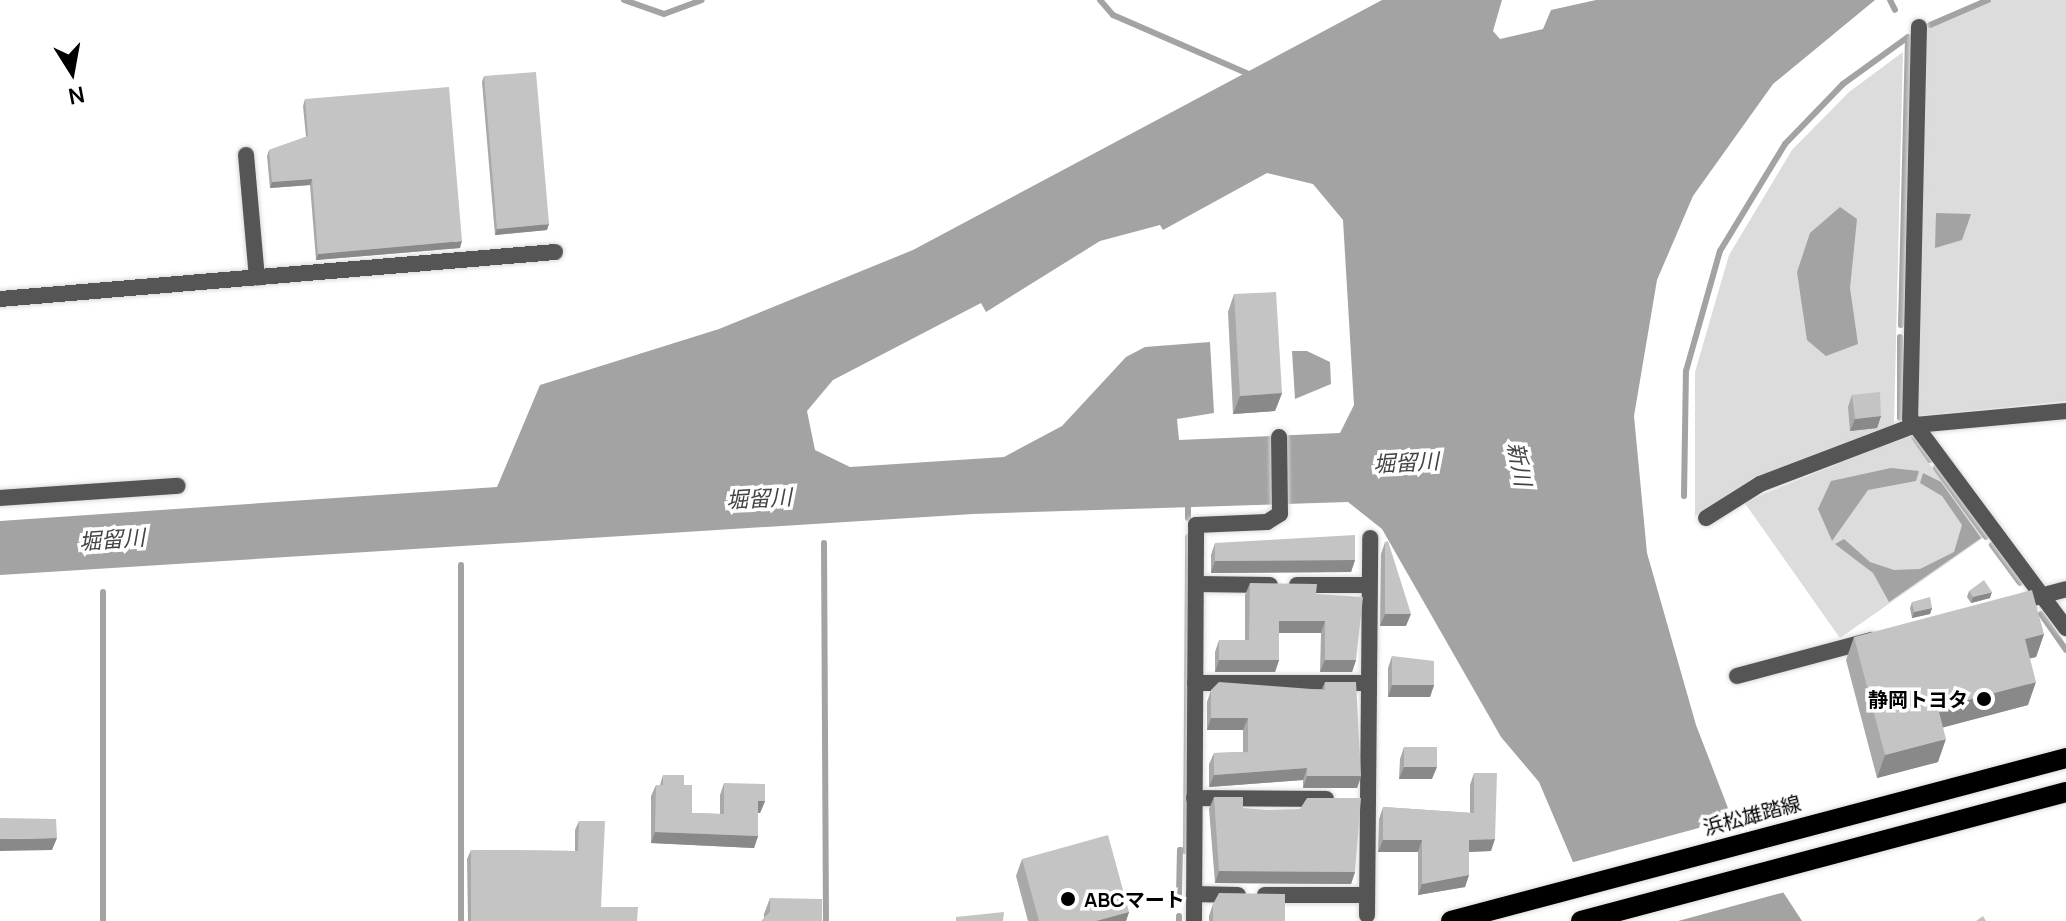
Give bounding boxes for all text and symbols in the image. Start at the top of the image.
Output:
north arrow [32,32,112,112]
text: N [66,79,87,112]
water label: 新川 [1502,440,1536,488]
water label: 堀留川 [1372,448,1440,478]
water label: 堀留川 [725,484,793,514]
water label: 堀留川 [78,525,146,555]
place label: 静岡トヨタ [1868,687,1968,711]
marker: 静岡トヨタ [1975,690,1993,708]
street label: 浜松雄踏線 [1701,790,1803,840]
place label: ABCマート [1084,887,1185,911]
marker: ABCマート [1059,890,1077,908]

